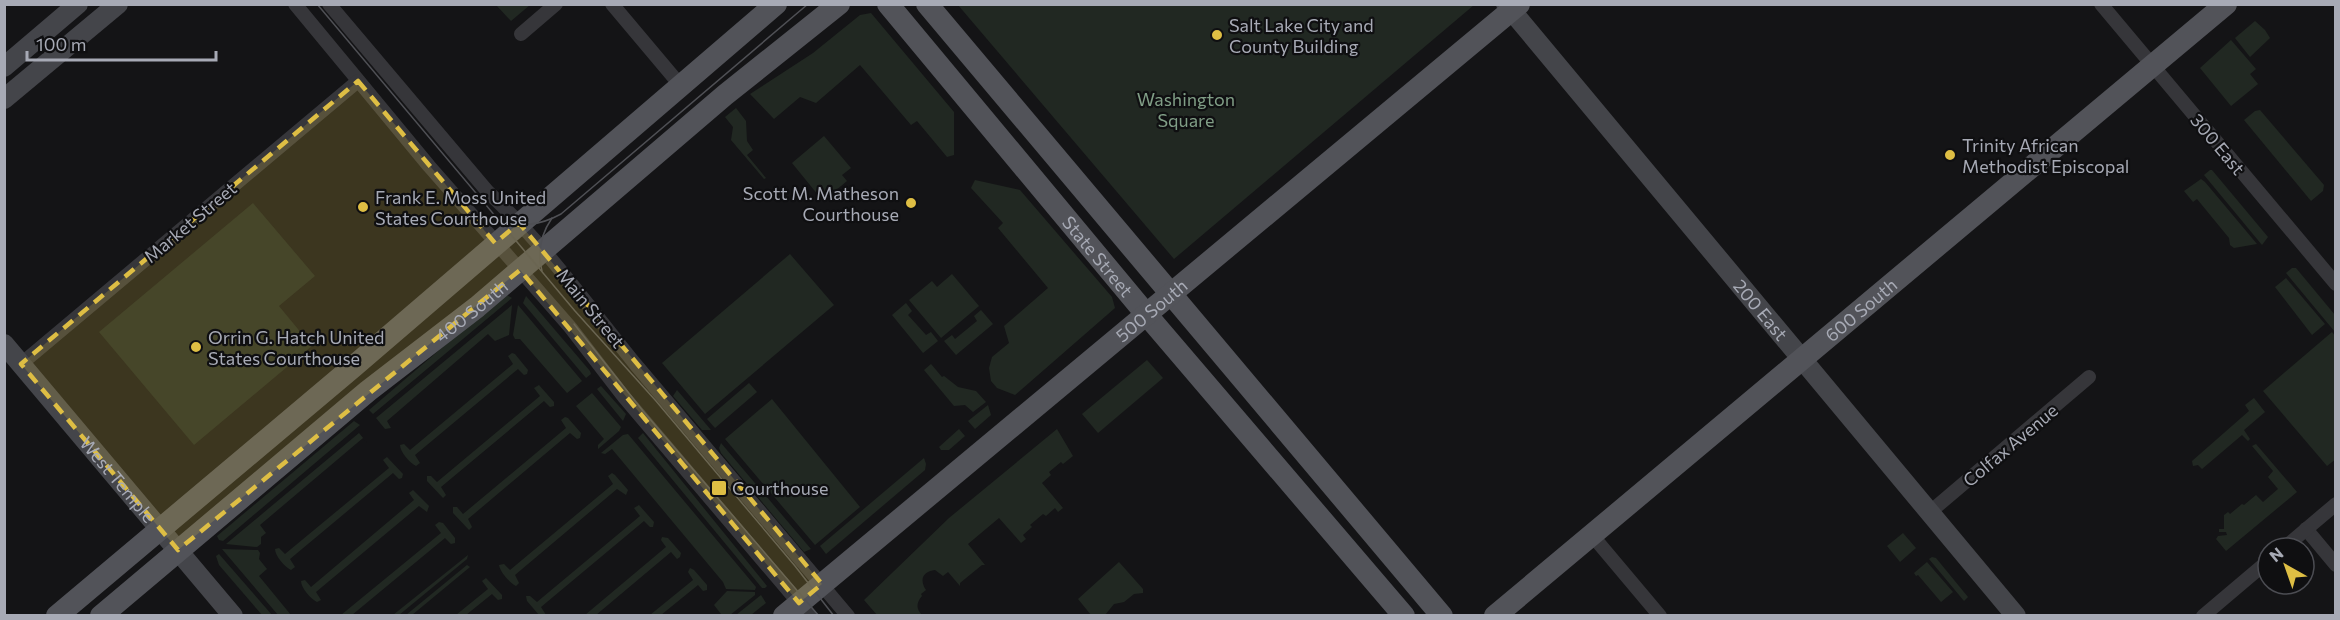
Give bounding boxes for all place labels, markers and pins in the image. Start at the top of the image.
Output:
place label: Salt Lake City and County Building [1229,14,1374,57]
marker: Salt Lake City and County Building [1210,28,1224,42]
place label: Trinity African Methodist Episcopal [1962,134,2129,177]
marker: Trinity African Methodist Episcopal [1943,148,1957,162]
place label: Scott M. Matheson Courthouse [743,182,899,225]
place label: Frank E. Moss United States Courthouse [375,186,546,229]
marker: Scott M. Matheson Courthouse [904,196,918,210]
marker: Frank E. Moss United States Courthouse [356,200,370,214]
place label: Orrin G. Hatch United States Courthouse [208,326,384,369]
marker: Orrin G. Hatch United States Courthouse [189,340,203,354]
place label: Courthouse [732,477,829,499]
marker: Courthouse [710,479,728,497]

